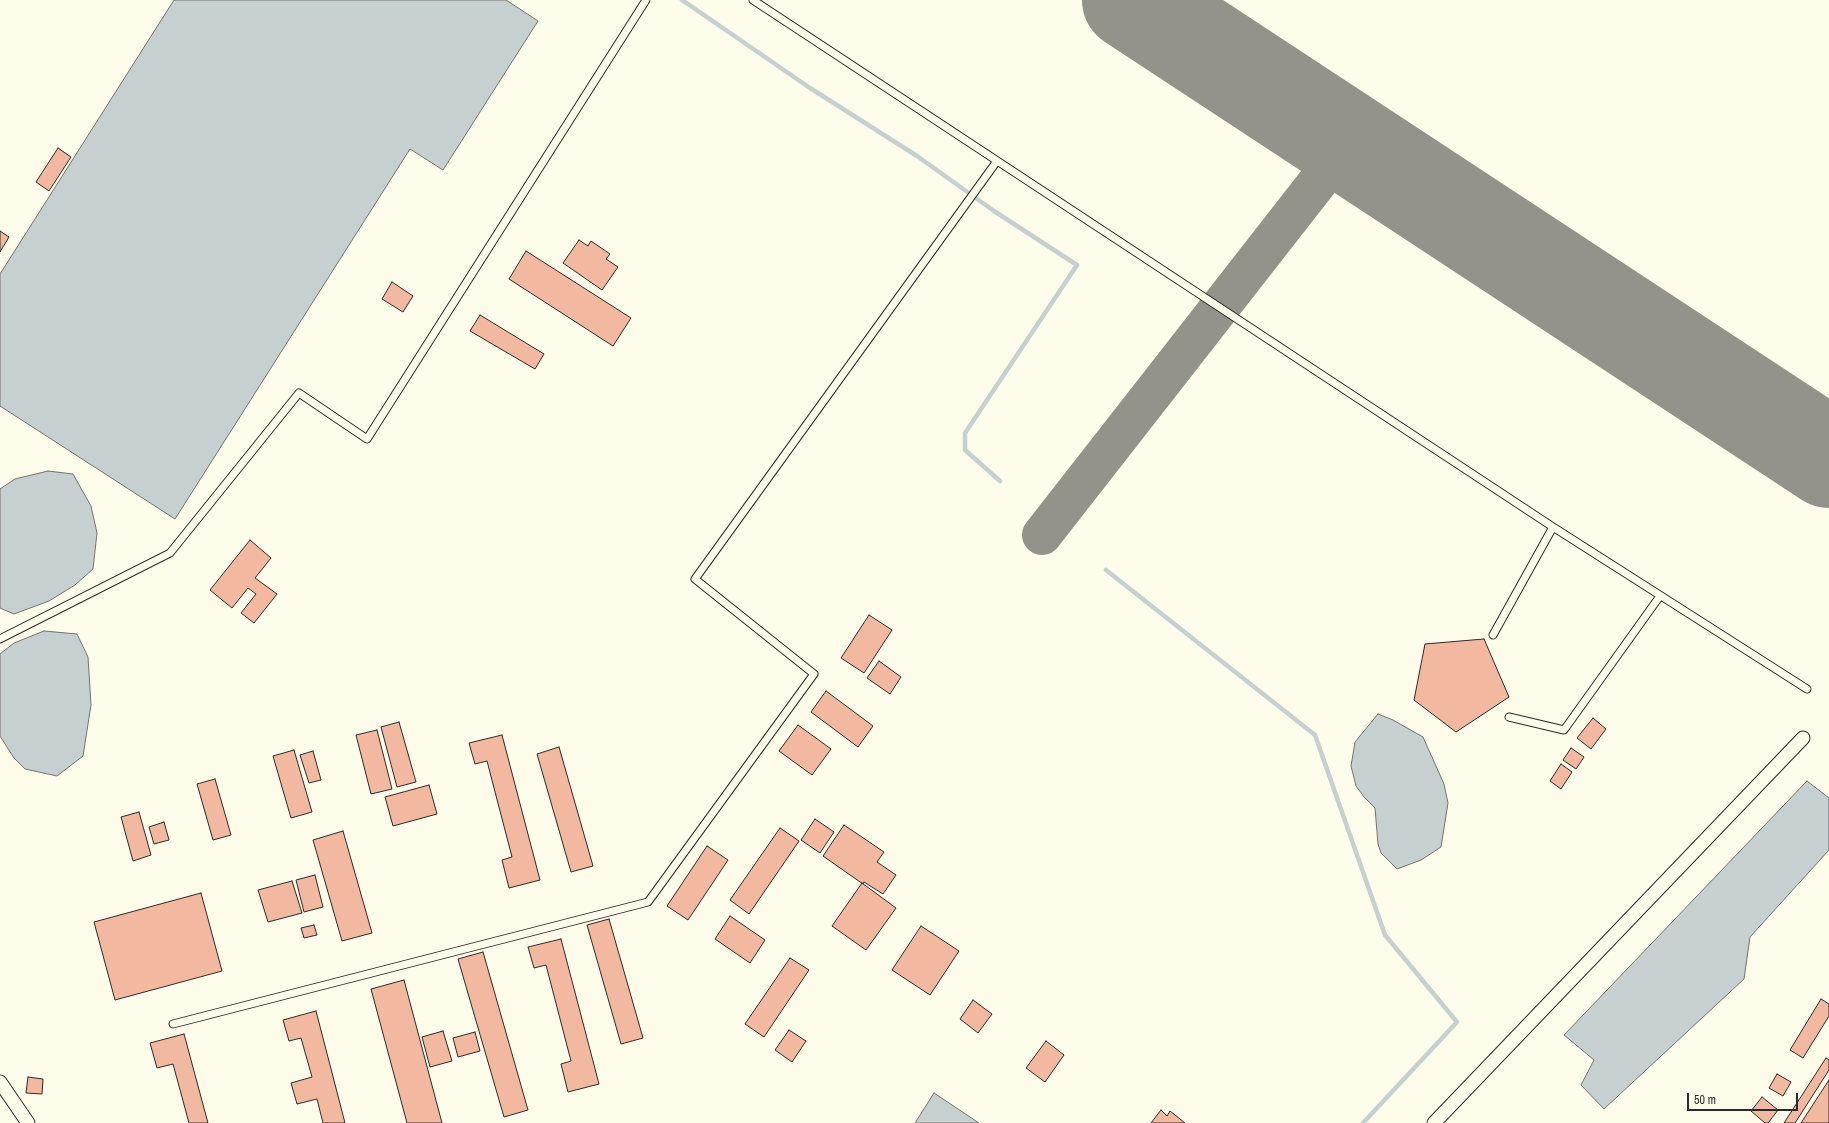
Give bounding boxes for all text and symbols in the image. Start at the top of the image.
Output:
scale bar [1689,1085,1800,1111]
text: 50 m [1694,1092,1716,1108]

